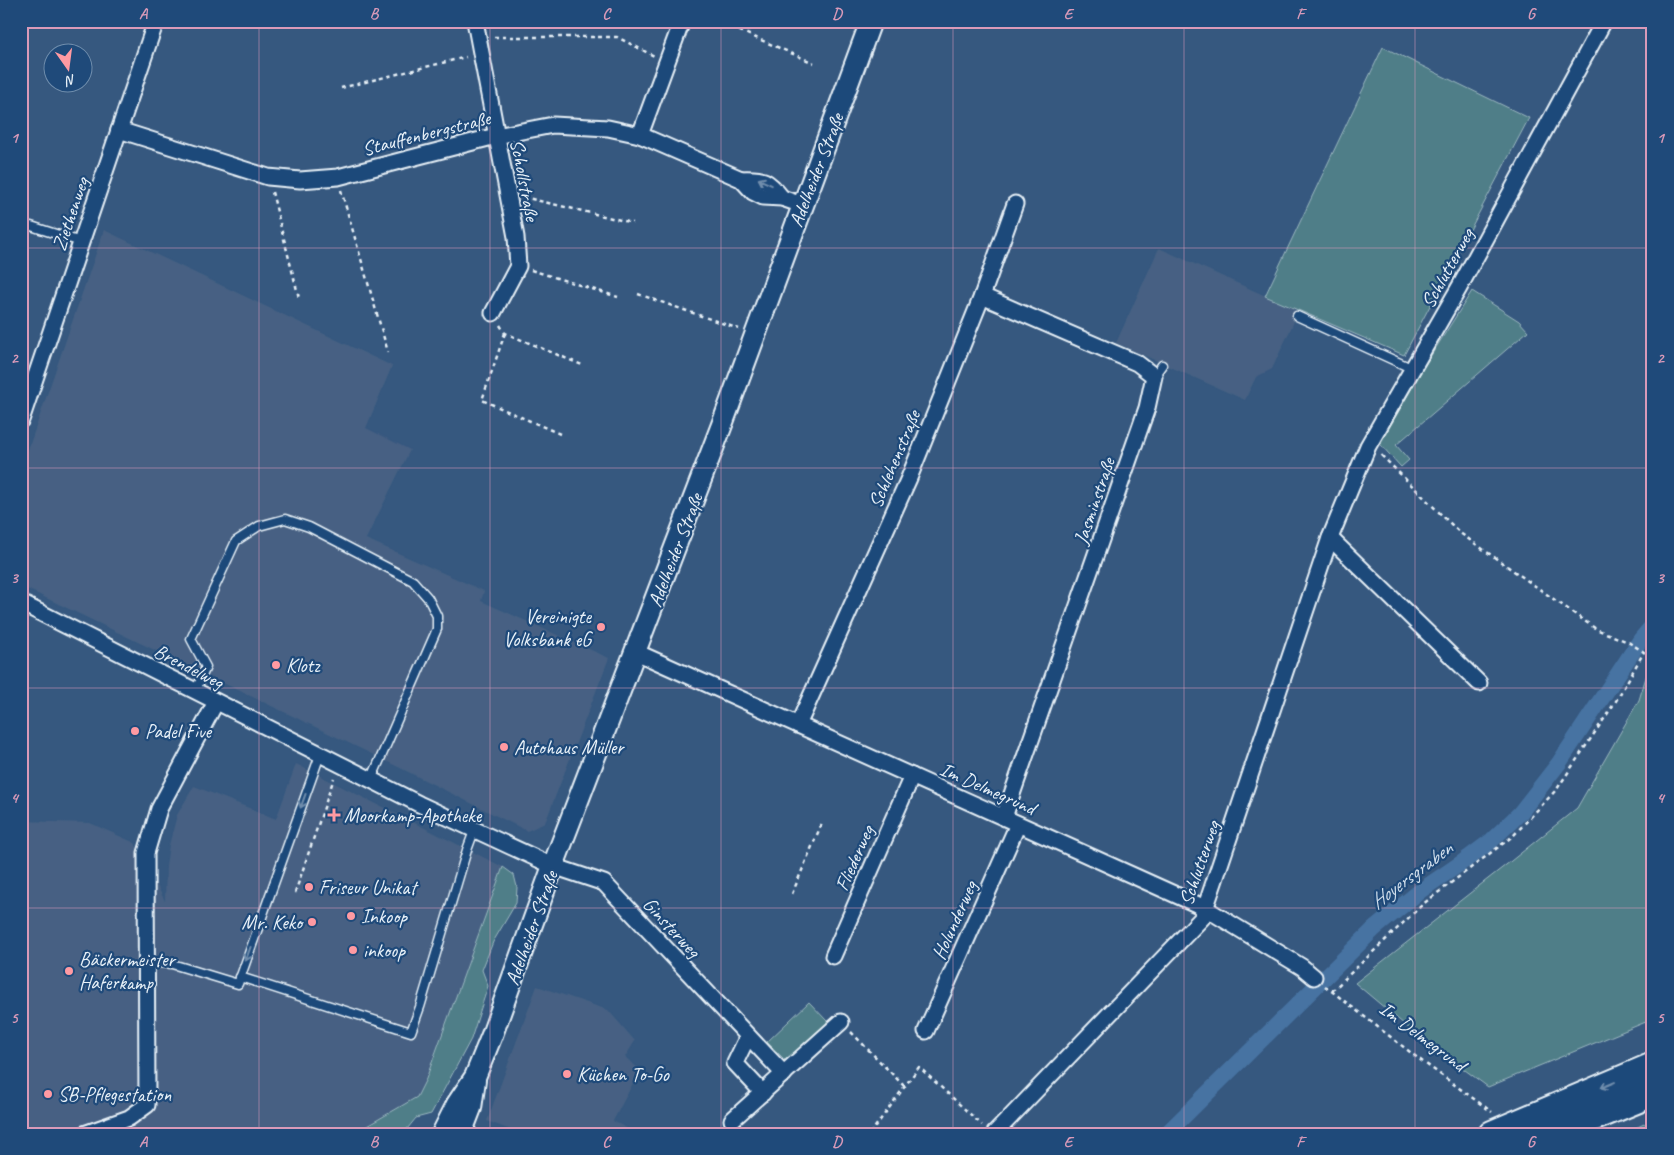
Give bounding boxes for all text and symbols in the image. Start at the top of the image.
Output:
text: A [139,4,149,24]
text: B [370,4,380,24]
text: C [602,4,612,24]
text: D [832,4,843,24]
text: E [1064,4,1075,24]
text: F [1296,4,1307,24]
text: G [1527,4,1537,24]
north arrow [42,42,92,92]
text: N [63,71,77,90]
street label: Stauffenbergstraße [360,105,494,161]
street label: Adelheider Straße [783,109,850,230]
text: 1 [10,128,19,148]
text: 1 [1656,128,1665,148]
street label: Schollstraße [504,137,545,224]
street label: Ziethenweg [46,172,95,254]
one-way arrow [757,176,772,186]
street label: Schlutterweg [1415,222,1480,312]
text: 2 [10,348,19,368]
text: 2 [1656,348,1665,368]
street label: Schlehenstraße [863,405,927,512]
street label: Jasminstraße [1068,453,1121,549]
street label: Adelheider Straße [642,489,709,610]
text: 3 [10,568,19,588]
text: 3 [1656,568,1665,588]
place label: Vereinigte Volksbank eG [503,604,593,652]
marker: Vereinigte Volksbank eG [595,621,607,633]
street label: Brendelweg [150,638,229,695]
place label: Klotz [286,653,321,678]
marker: Klotz [270,659,282,671]
place label: Padel Five [145,719,212,744]
marker: Padel Five [129,725,141,737]
place label: Autohaus Müller [514,735,625,760]
marker: Autohaus Müller [498,741,510,753]
street label: Im Delmegrund [936,756,1042,822]
text: 4 [10,788,19,808]
text: 4 [1656,788,1665,808]
one-way arrow [298,793,307,808]
place label: Moorkamp-Apotheke [344,803,483,828]
marker: Moorkamp-Apotheke [328,809,340,821]
street label: Schlutterweg [1173,816,1226,908]
street label: Fliederweg [829,820,881,895]
water label: Hoyersgraben [1365,835,1459,915]
street label: Adelheider Straße [499,866,564,989]
place label: Friseur Unikat [319,875,419,900]
street label: Holunderweg [926,875,984,963]
marker: Friseur Unikat [303,881,315,893]
street label: Ginsterweg [637,892,707,964]
place label: Inkoop [361,904,408,929]
place label: Mr. Keko [242,910,304,935]
marker: Inkoop [345,910,357,922]
marker: Mr. Keko [306,916,318,928]
place label: inkoop [363,938,406,963]
marker: inkoop [347,944,359,956]
one-way arrow [243,946,252,961]
place label: Bäckermeister Haferkamp [79,947,177,995]
marker: Bäckermeister Haferkamp [63,965,75,977]
street label: Im Delmegrund [1374,996,1473,1079]
text: 5 [11,1008,20,1028]
text: 5 [1657,1008,1666,1028]
place label: Küchen To-Go [577,1062,670,1087]
marker: Küchen To-Go [561,1068,573,1080]
one-way arrow [1601,1081,1616,1091]
place label: SB-Pflegestation [58,1082,172,1107]
marker: SB-Pflegestation [42,1088,54,1100]
text: A [139,1132,149,1152]
text: B [370,1132,380,1152]
text: C [602,1132,612,1152]
text: D [832,1132,843,1152]
text: E [1064,1132,1075,1152]
text: F [1296,1132,1307,1152]
text: G [1527,1132,1537,1152]

